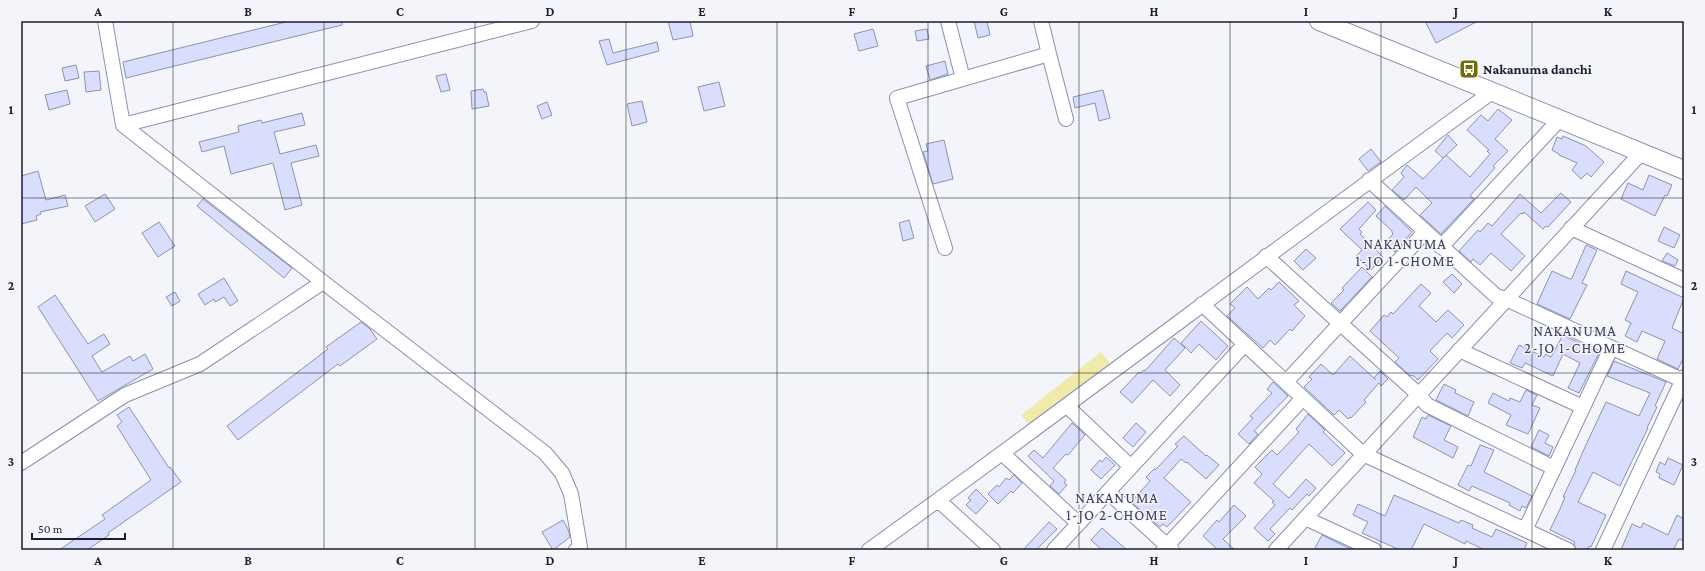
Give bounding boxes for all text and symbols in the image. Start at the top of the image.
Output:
text: A [93,4,102,19]
text: B [244,4,252,19]
text: C [396,4,404,19]
text: D [546,4,555,19]
text: E [698,4,706,19]
text: F [849,4,856,19]
text: G [1000,4,1008,19]
text: H [1150,4,1159,19]
text: I [1304,4,1308,19]
text: J [1452,4,1458,19]
text: K [1604,4,1613,19]
bus stop icon: Nakanuma danchi [1458,58,1480,80]
place label: Nakanuma danchi [1483,61,1592,77]
text: 1 [9,102,14,117]
text: 1 [1692,102,1697,117]
district label: NAKANUMA 1-JO 1-CHOME [1355,236,1455,270]
text: 2 [8,278,15,293]
text: 2 [1691,278,1698,293]
district label: NAKANUMA 2-JO 1-CHOME [1524,323,1626,357]
text: 3 [8,454,14,469]
text: 3 [1691,454,1697,469]
district label: NAKANUMA 1-JO 2-CHOME [1066,490,1168,524]
scale bar [32,515,125,541]
text: 50 m [38,522,63,536]
text: A [93,553,102,568]
text: B [244,553,252,568]
text: C [396,553,404,568]
text: D [546,553,555,568]
text: E [698,553,706,568]
text: F [849,553,856,568]
text: G [1000,553,1008,568]
text: H [1150,553,1159,568]
text: I [1304,553,1308,568]
text: J [1452,553,1458,568]
text: K [1604,553,1613,568]

